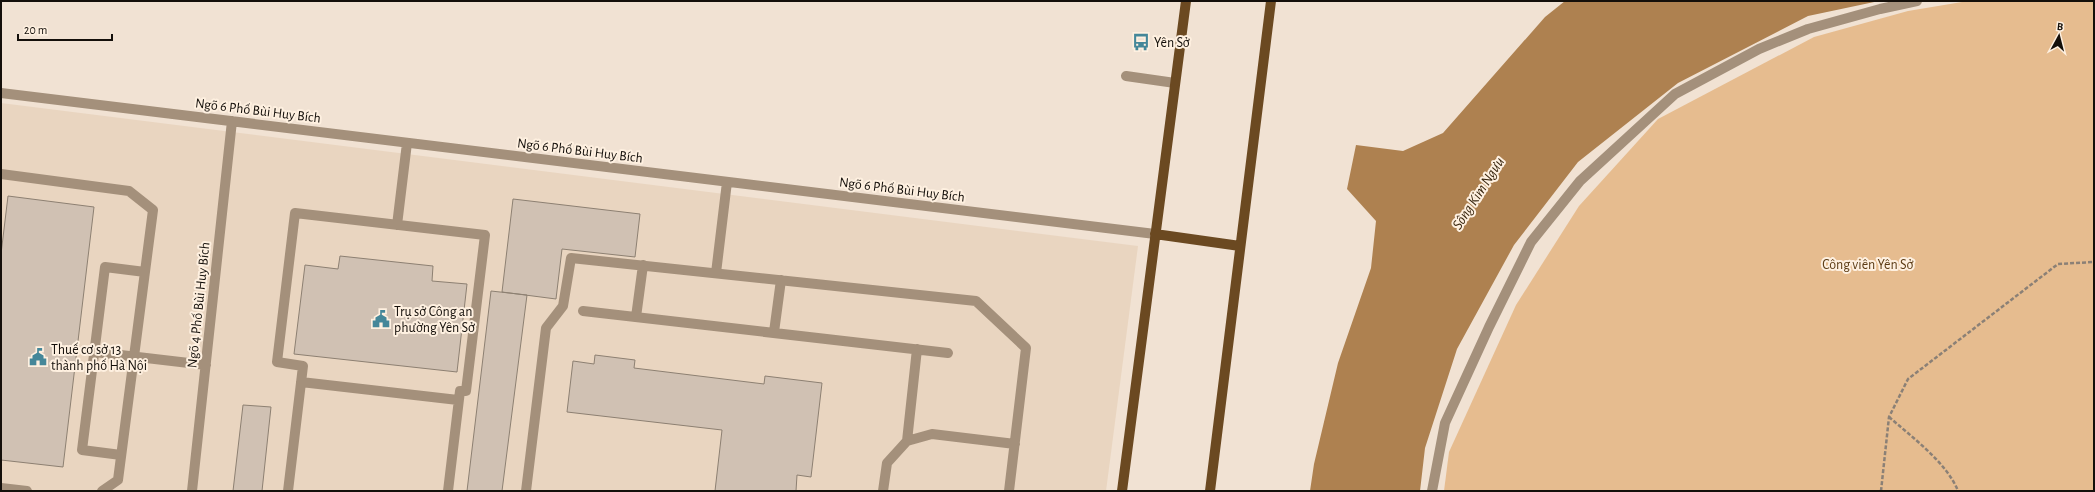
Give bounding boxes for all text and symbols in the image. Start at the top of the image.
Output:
scale bar [18,16,112,42]
north arrow [2039,16,2079,56]
text: B [2056,21,2065,32]
text: 20 m [24,24,47,36]
bus stop icon: Yên Sở [1131,32,1151,52]
place label: Yên Sở [1154,36,1190,50]
street label: Ngõ 6 Phố Bùi Huy Bích [194,95,322,126]
street label: Ngõ 6 Phố Bùi Huy Bích [516,135,644,166]
water label: Sông Kim Ngưu [1450,154,1507,232]
street label: Ngõ 6 Phố Bùi Huy Bích [838,174,966,205]
street label: Ngõ 4 Phố Bùi Huy Bích [184,241,213,369]
park label: Công viên Yên Sở [1822,258,1914,272]
place label: Trụ sở Công an phường Yên Sở [394,305,475,335]
public building icon: Trụ sở Công an phường Yên Sở [371,309,391,329]
place label: Thuế cơ sở 13 thành phố Hà Nội [51,342,147,373]
public building icon: Thuế cơ sở 13 thành phố Hà Nội [28,347,48,367]

